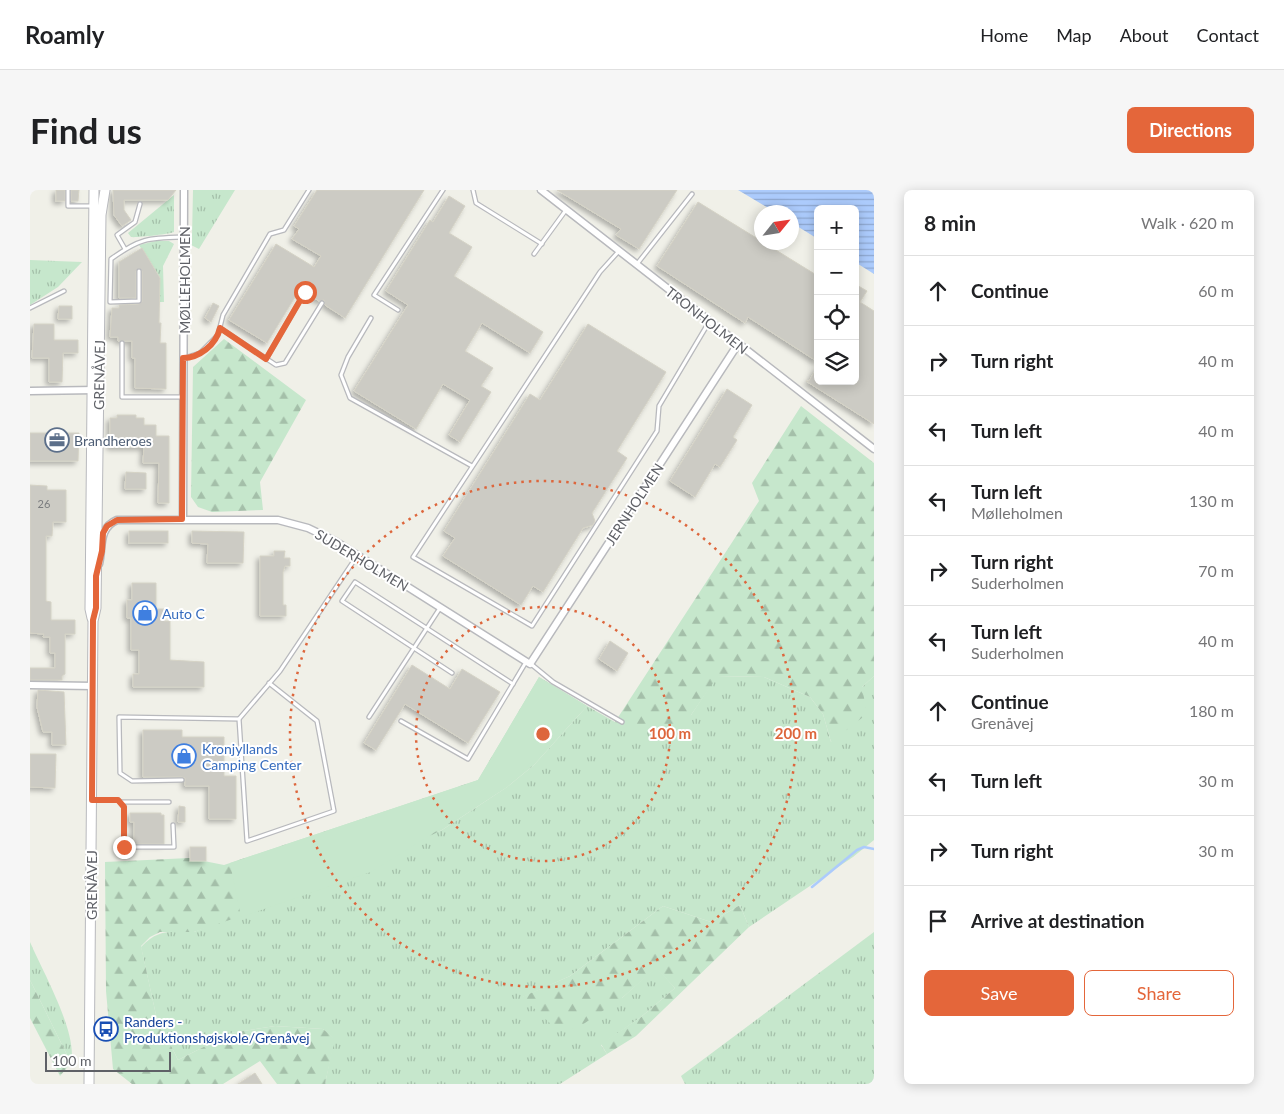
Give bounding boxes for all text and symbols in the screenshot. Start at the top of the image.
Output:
text: Roamly [25,20,104,49]
text: Home [980,24,1028,46]
text: Map [1056,24,1092,46]
text: About [1120,24,1169,46]
text: Contact [1197,24,1259,46]
button: Directions [1127,107,1254,153]
text: Find us [30,109,142,151]
north arrow [754,205,799,250]
map controls [814,205,859,385]
button: + [814,205,859,250]
text: 8 min [924,210,976,235]
text: Walk · 620 m [1141,213,1234,232]
street label: MØLLEHOLMEN [176,226,193,334]
button: − [814,250,859,295]
icon: ahead [924,277,952,305]
text: Continue [971,279,1049,302]
route start [294,281,317,304]
text: 60 m [1198,281,1234,300]
street label: TRONHOLMEN [662,283,752,357]
button: locate [814,295,859,340]
street label: GRENÅVEJ [90,340,108,410]
button: layers [814,340,859,385]
icon: right [924,347,952,375]
text: Turn right [971,349,1053,372]
text: 40 m [1198,351,1234,370]
icon: left [924,417,952,445]
text: Turn left [971,419,1042,442]
text: 40 m [1198,421,1234,440]
office icon: Brandheroes [44,427,70,453]
place label: Brandheroes [74,432,152,449]
street label: JERNHOLMEN [601,460,667,548]
text: Turn left [971,480,1042,503]
icon: left [924,487,952,515]
text: 130 m [1189,491,1234,510]
house number: 26 [38,497,50,510]
text: Mølleholmen [971,503,1063,522]
street label: SUDERHOLMEN [312,525,412,595]
text: Turn right [971,550,1053,573]
icon: right [924,557,952,585]
text: 70 m [1198,561,1234,580]
text: Suderholmen [971,573,1064,592]
shop icon: Auto C [132,600,158,626]
place label: Auto C [162,605,206,622]
text: Turn left [971,620,1042,643]
icon: left [924,627,952,655]
text: 40 m [1198,631,1234,650]
text: Suderholmen [971,643,1064,662]
text: Continue [971,690,1049,713]
icon: ahead [924,697,952,725]
text: 180 m [1189,701,1234,720]
text: Grenåvej [971,713,1034,732]
text: 100 m [649,724,691,742]
text: 200 m [775,724,817,742]
centre of rings [534,725,552,743]
place label: Kronjyllands Camping Center [202,740,302,773]
shop icon: Kronjyllands Camping Center [171,743,197,769]
icon: left [924,767,952,795]
text: Turn left [971,769,1042,792]
text: 30 m [1198,771,1234,790]
route end [113,836,136,859]
icon: right [924,837,952,865]
text: Turn right [971,839,1053,862]
text: 30 m [1198,841,1234,860]
street label: GRENÅVEJ [83,850,100,920]
icon: arrive [924,907,952,935]
text: Arrive at destination [971,909,1144,932]
button: Save [924,970,1074,1016]
button: Share [1084,970,1234,1016]
place label: Randers - Produktionshøjskole/Grenåvej [124,1013,310,1046]
bus stop icon: Randers - Produktionshøjskole/Grenåvej [93,1016,119,1042]
scale bar [45,1049,171,1072]
text: 100 m [52,1052,91,1069]

